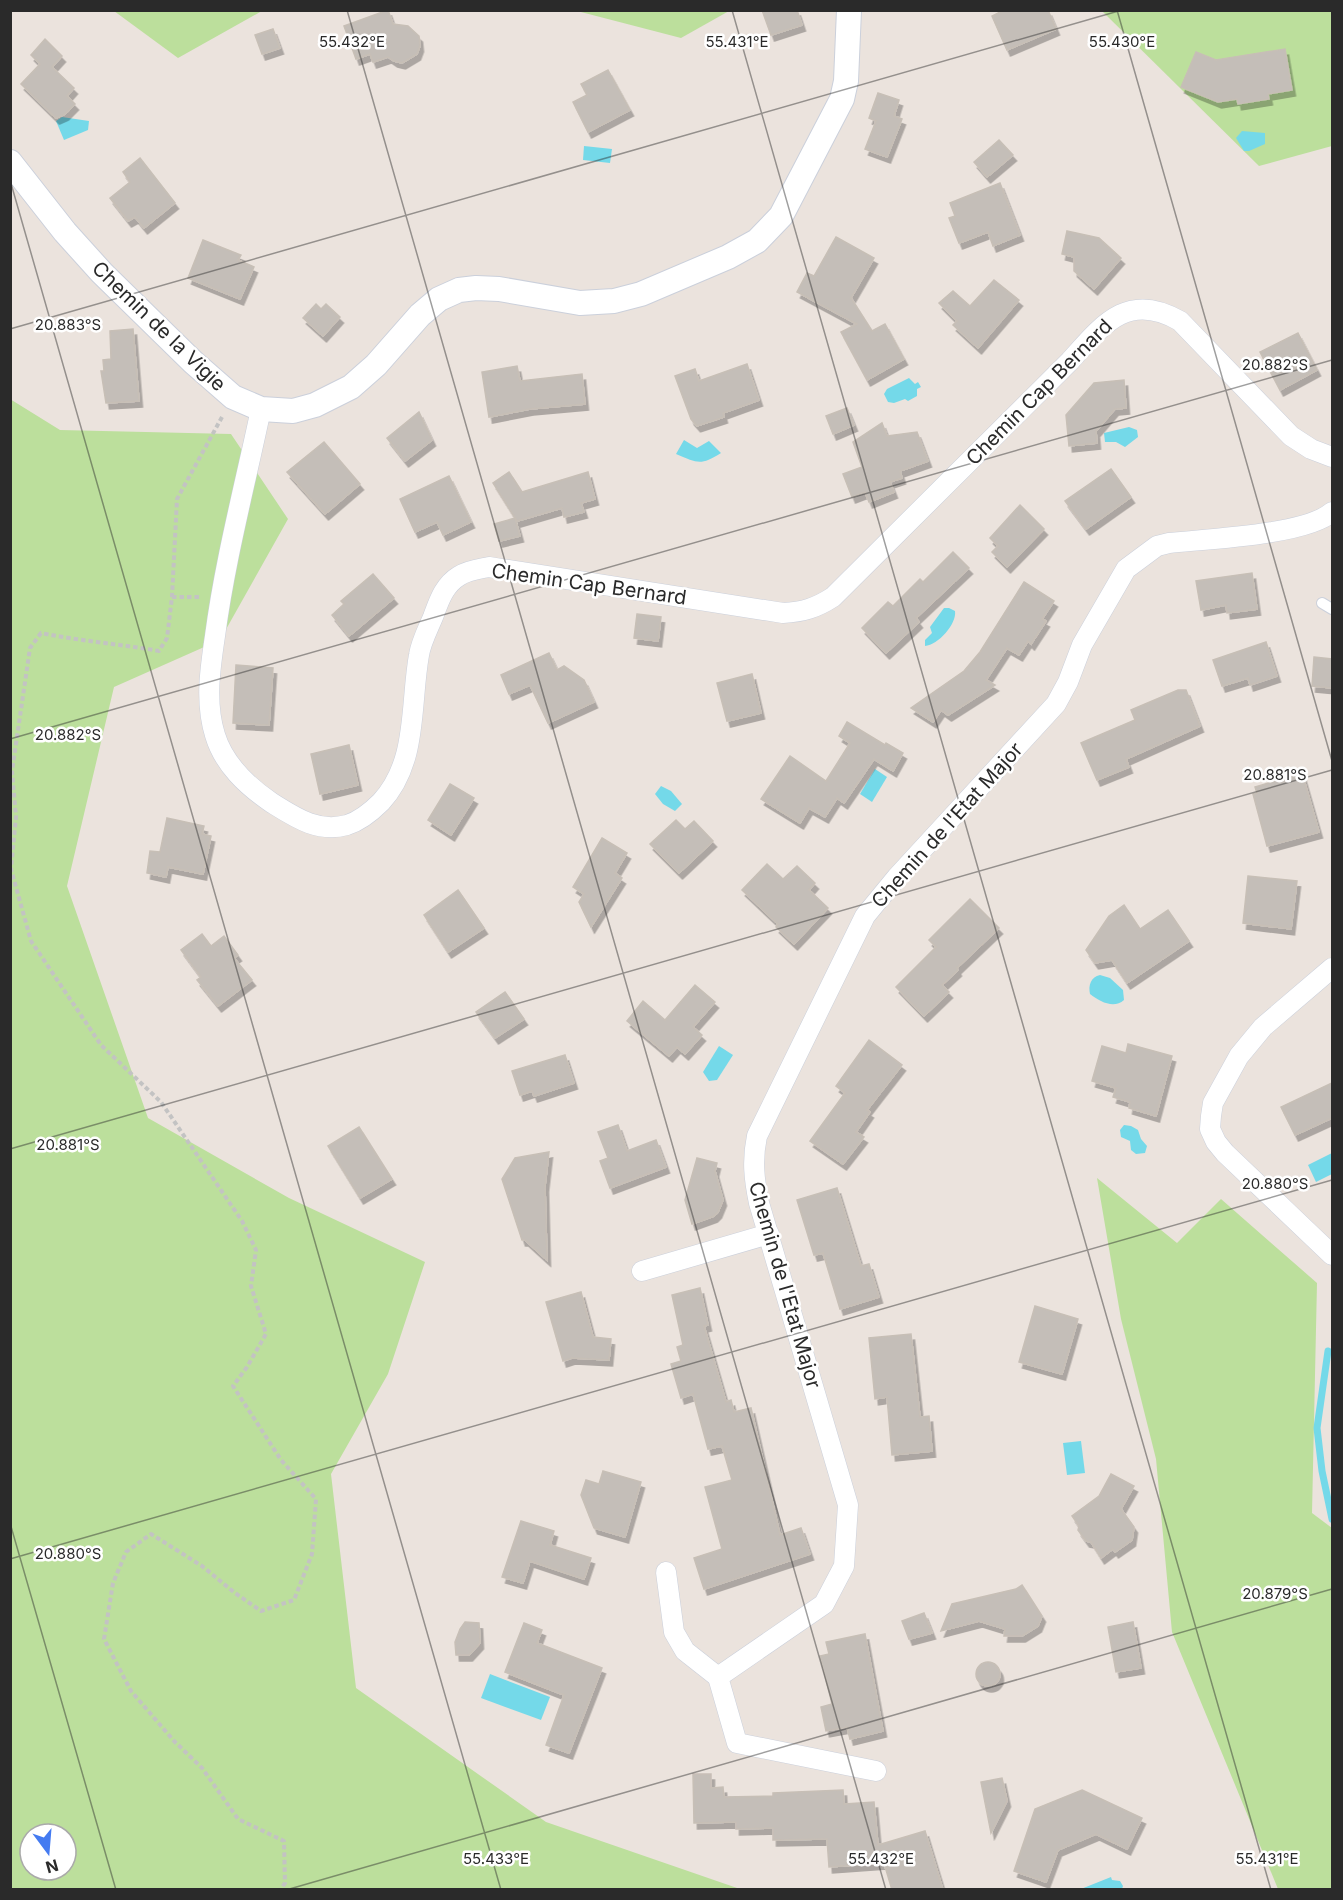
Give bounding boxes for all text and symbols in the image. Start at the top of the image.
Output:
text: 55.432°E [319,32,385,51]
text: 55.431°E [705,32,769,51]
text: 55.430°E [1089,32,1155,51]
street label: Chemin de la Vigie [87,256,231,396]
street label: Chemin Cap Bernard [961,314,1117,470]
text: 20.883°S [35,315,101,334]
text: 20.882°S [1242,355,1308,374]
street label: Chemin Cap Bernard [490,558,688,610]
text: 20.882°S [35,725,101,744]
street label: Chemin de l'Etat Major [866,737,1028,913]
text: 20.881°S [1243,765,1307,784]
text: 20.881°S [36,1135,100,1154]
text: 20.880°S [1242,1174,1308,1193]
street label: Chemin de l'Etat Major [744,1179,826,1392]
text: 20.880°S [35,1544,101,1563]
text: 20.879°S [1242,1584,1308,1603]
north arrow [18,1822,78,1882]
text: 55.433°E [463,1849,529,1868]
text: 55.432°E [848,1849,914,1868]
text: 55.431°E [1235,1849,1299,1868]
text: N [44,1855,61,1878]

